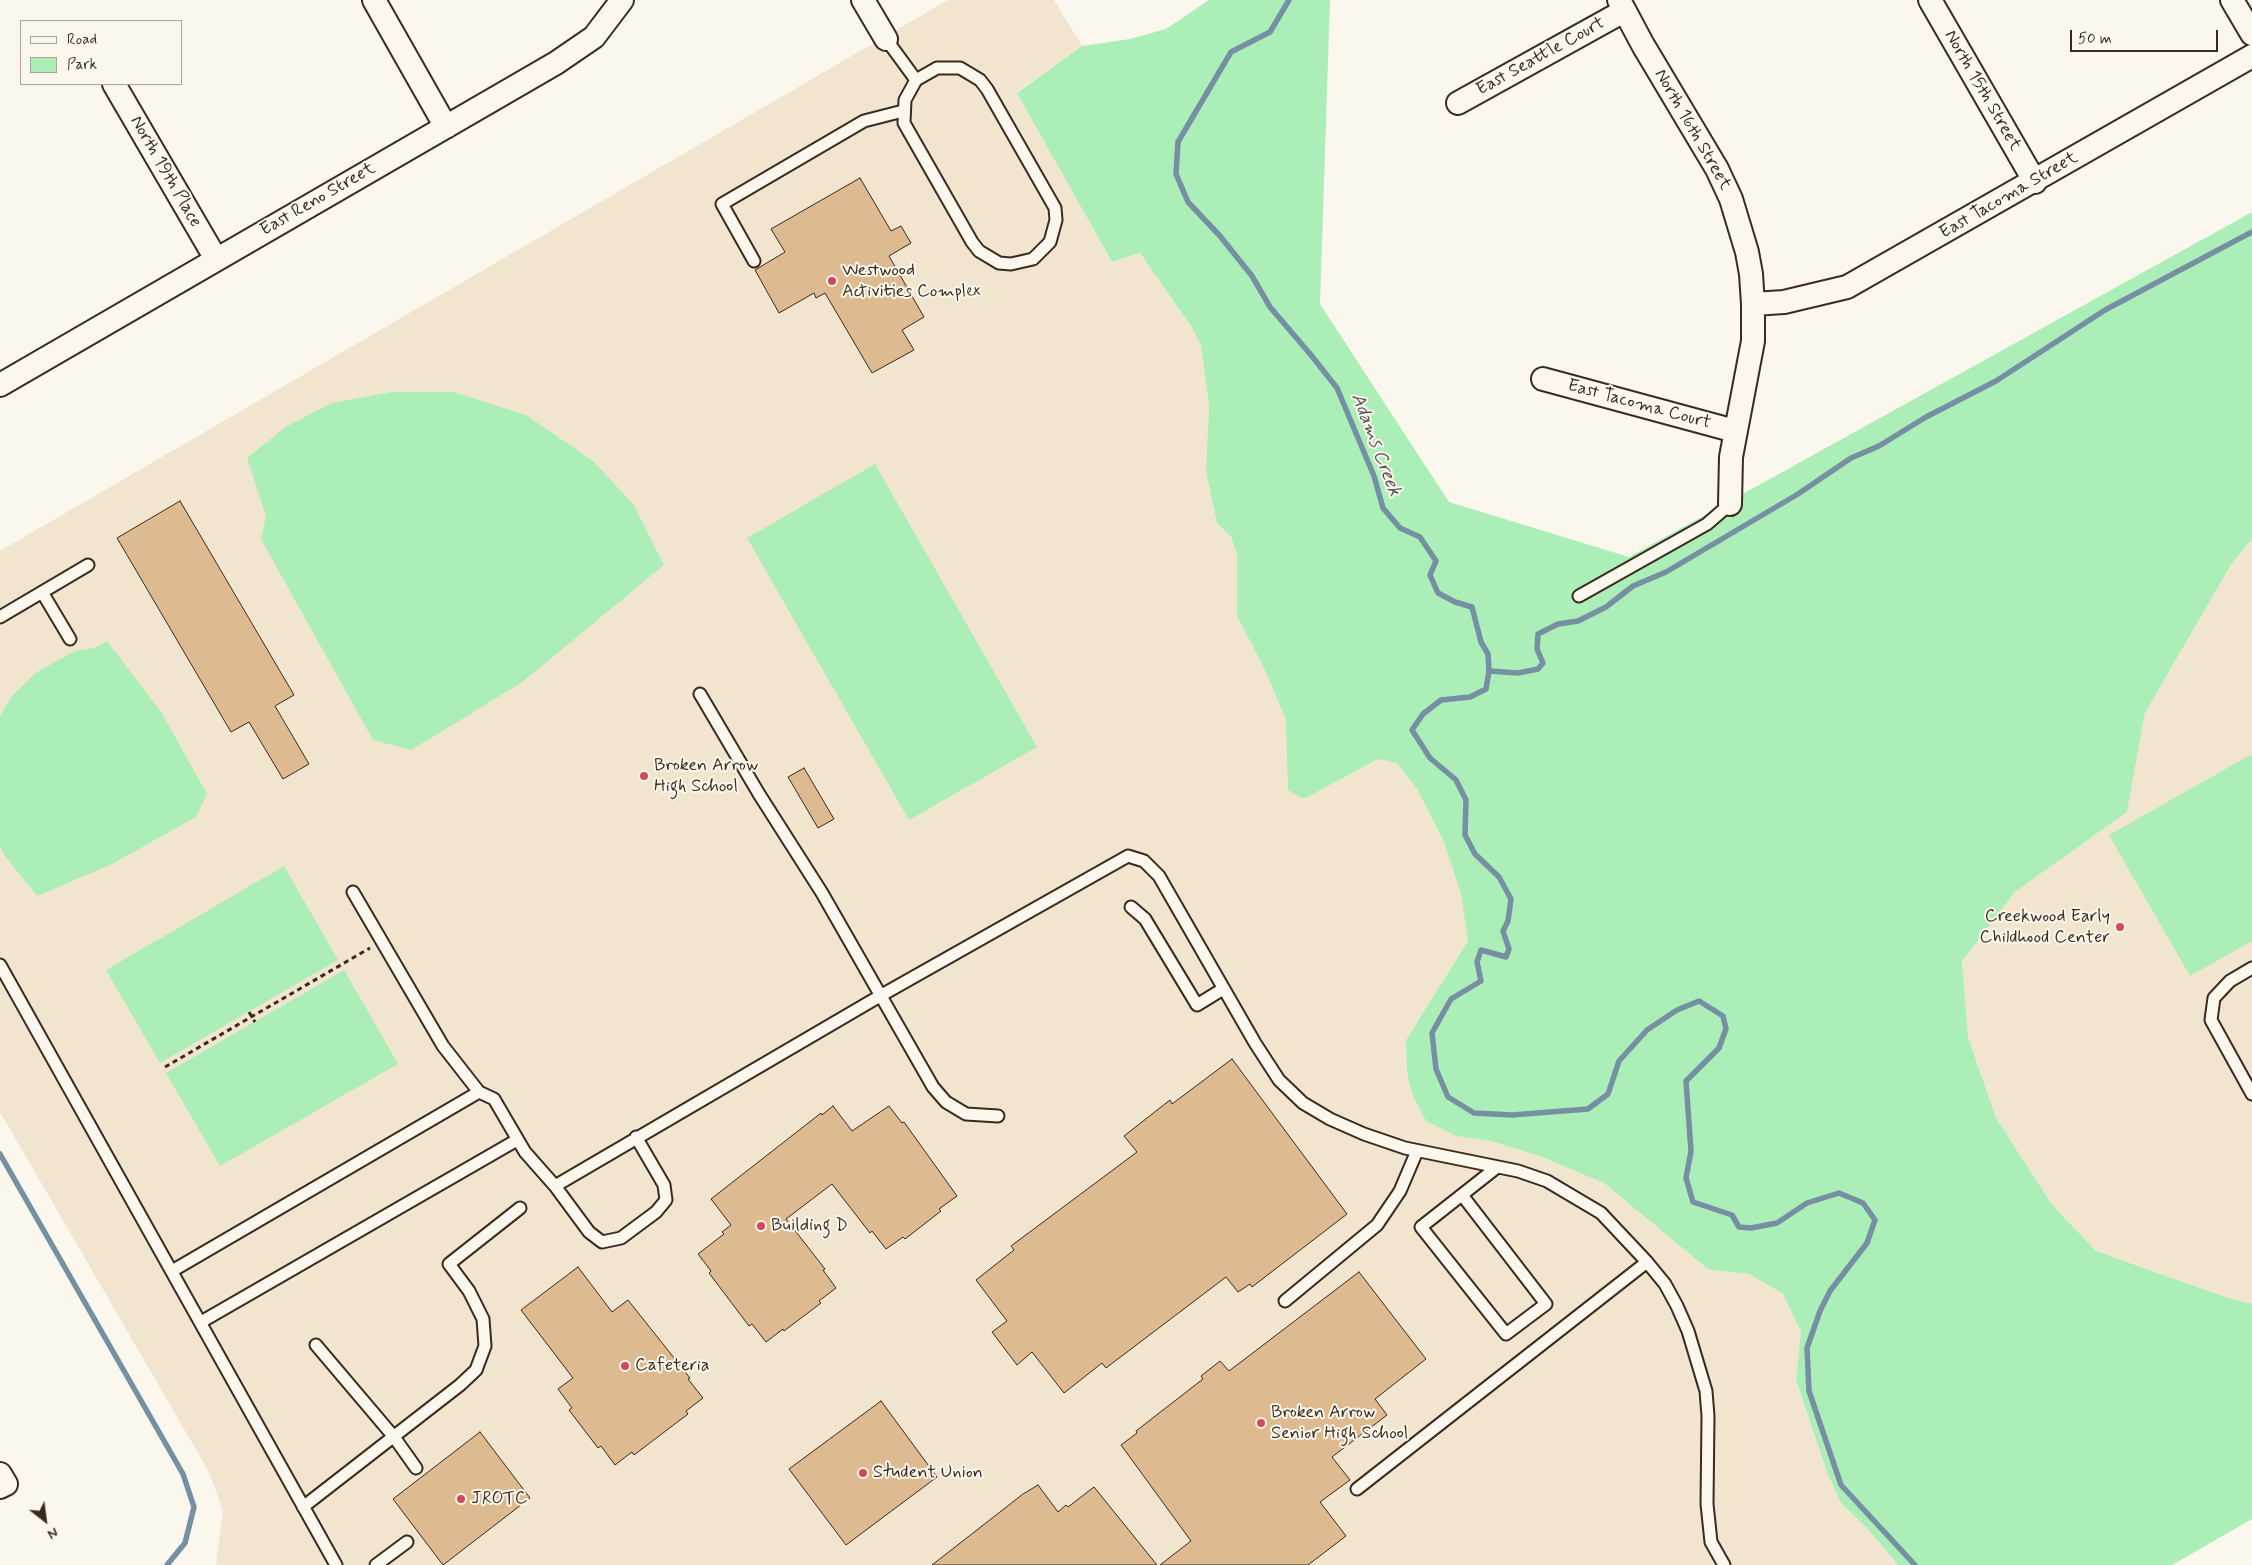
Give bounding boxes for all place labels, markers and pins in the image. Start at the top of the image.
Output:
place label: Westwood Activities Complex [842,260,981,302]
marker: Westwood Activities Complex [826,275,838,287]
place label: Broken Arrow High School [654,755,758,798]
marker: Broken Arrow High School [638,770,650,782]
place label: Creekwood Early Childhood Center [1979,906,2110,949]
marker: Creekwood Early Childhood Center [2114,921,2126,933]
place label: Building D [771,1215,848,1237]
marker: Building D [755,1220,767,1232]
place label: Cafeteria [635,1355,710,1377]
marker: Cafeteria [619,1360,631,1372]
place label: Broken Arrow Senior High School [1271,1402,1408,1445]
marker: Broken Arrow Senior High School [1255,1417,1267,1429]
place label: Student Union [873,1462,983,1484]
marker: Student Union [857,1467,869,1479]
place label: JROTC [471,1488,528,1510]
marker: JROTC [455,1493,467,1505]

